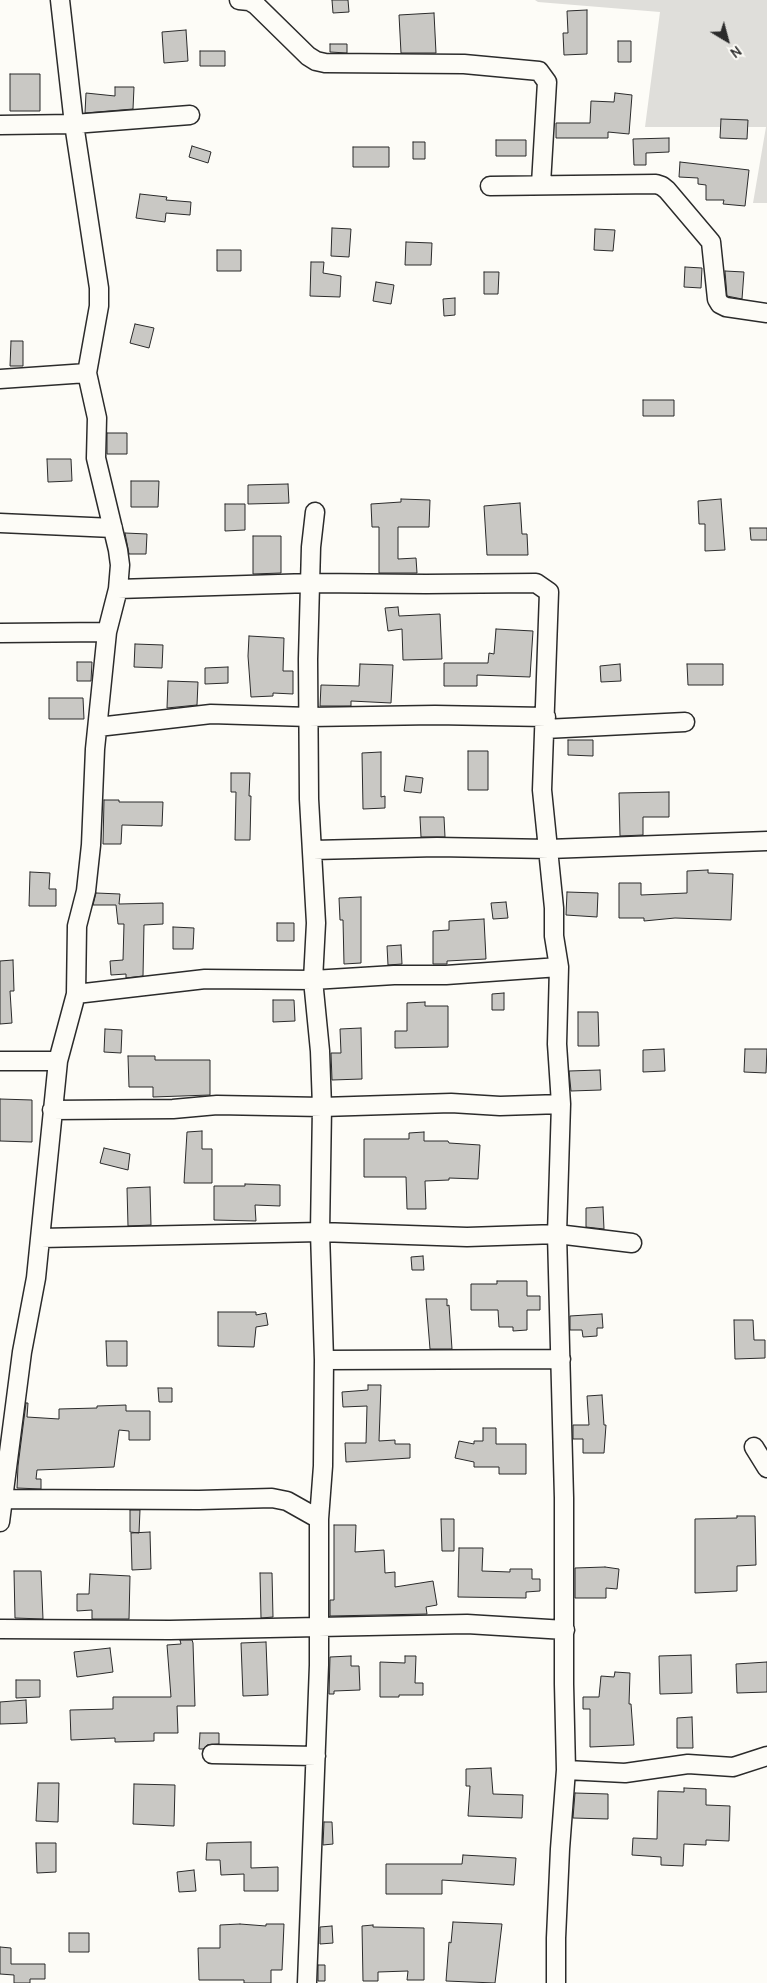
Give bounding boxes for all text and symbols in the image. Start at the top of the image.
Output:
north arrow [702,15,752,65]
text: N [727,42,745,62]

